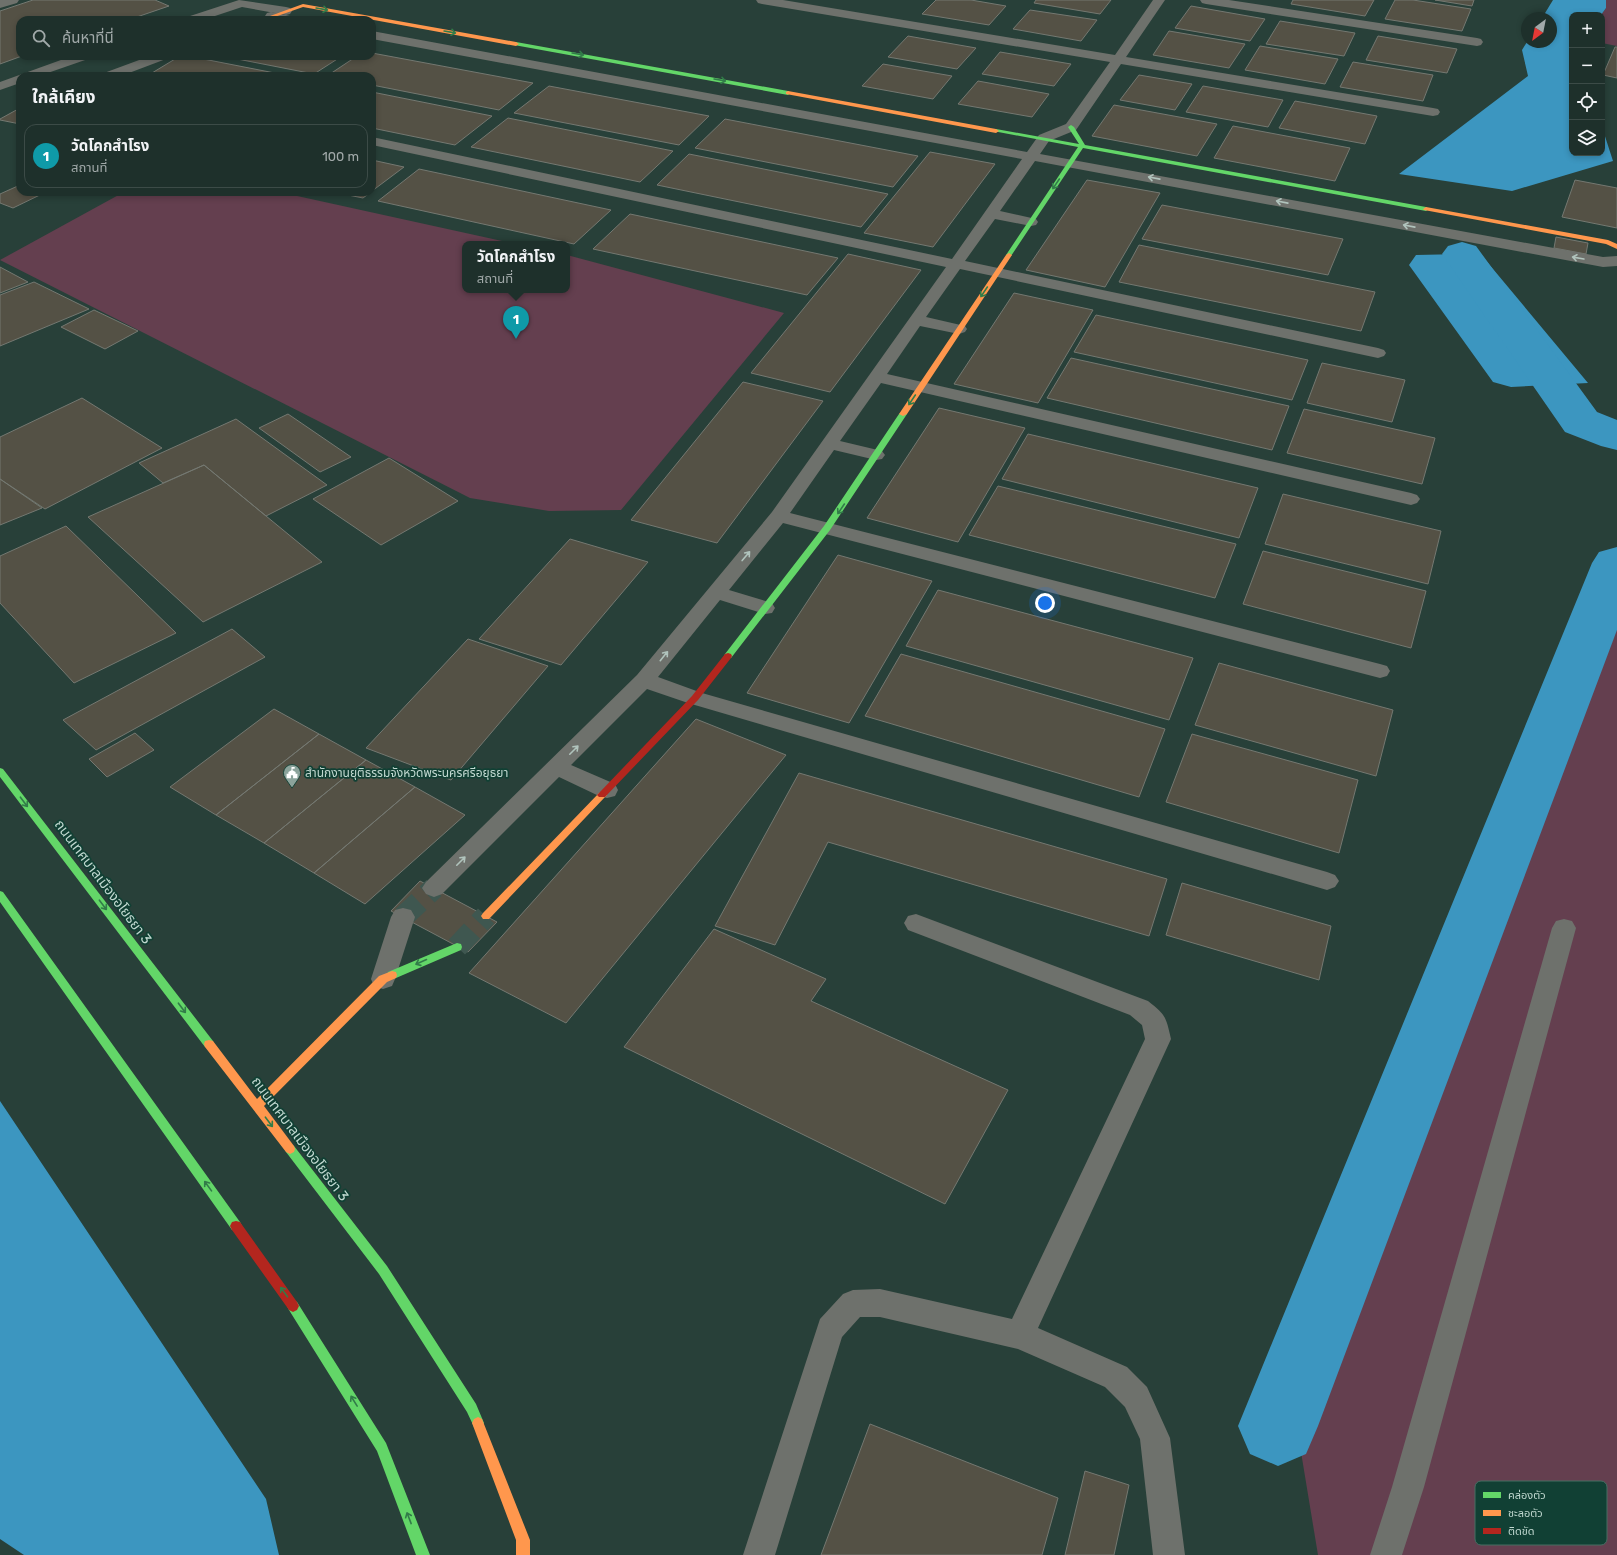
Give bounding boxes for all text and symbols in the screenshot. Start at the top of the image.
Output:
one-way arrow [315,5,328,13]
north arrow [1521,12,1557,48]
map controls [1569,12,1605,156]
button: + [1569,12,1605,48]
search box [16,16,376,60]
icon: search [30,27,52,49]
one-way arrow [443,28,456,36]
text: ค้นหาที่นี่ [62,29,114,47]
button: − [1569,48,1605,84]
one-way arrow [571,51,584,59]
one-way arrow [713,76,726,84]
button: locate [1569,84,1605,120]
text: ใกล้เคียง [32,87,95,107]
button: layers [1569,120,1605,156]
text: วัดโคกสำโรง [71,137,149,155]
text: 1 [43,149,49,164]
text: 100 m [322,149,359,164]
text: สถานที่ [71,160,107,175]
one-way arrow [1148,174,1161,182]
one-way arrow [1052,178,1060,189]
one-way arrow [1276,198,1289,206]
one-way arrow [1403,222,1416,230]
popup [462,241,570,293]
text: วัดโคกสำโรง [477,248,555,266]
one-way arrow [1572,253,1585,261]
text: สถานที่ [477,271,513,286]
one-way arrow [980,286,988,297]
pin: 1 [503,306,529,339]
one-way arrow [908,395,917,406]
one-way arrow [836,503,844,515]
one-way arrow [742,550,751,561]
your location [1035,593,1055,613]
one-way arrow [659,650,668,661]
one-way arrow [569,745,579,755]
public building icon: สำนักงานยุติธรรมจังหวัดพระนครศรีอยุธยา [282,763,302,788]
place label: สำนักงานยุติธรรมจังหวัดพระนครศรีอยุธยา [305,766,508,780]
one-way arrow [19,796,28,807]
street label: ถนนเทศบาลเมืองอโยธยา 3 [51,817,155,947]
one-way arrow [456,856,466,866]
one-way arrow [99,899,107,910]
one-way arrow [416,959,428,966]
one-way arrow [178,1002,186,1013]
street label: ถนนเทศบาลเมืองอโยธยา 3 [248,1074,352,1204]
one-way arrow [265,1117,274,1128]
one-way arrow [204,1181,212,1192]
one-way arrow [280,1287,288,1298]
one-way arrow [349,1395,357,1407]
legend [1475,1481,1607,1545]
text: คล่องตัว [1508,1489,1546,1502]
text: ชะลอตัว [1508,1507,1543,1520]
one-way arrow [404,1513,412,1525]
text: ติดขัด [1508,1525,1535,1538]

